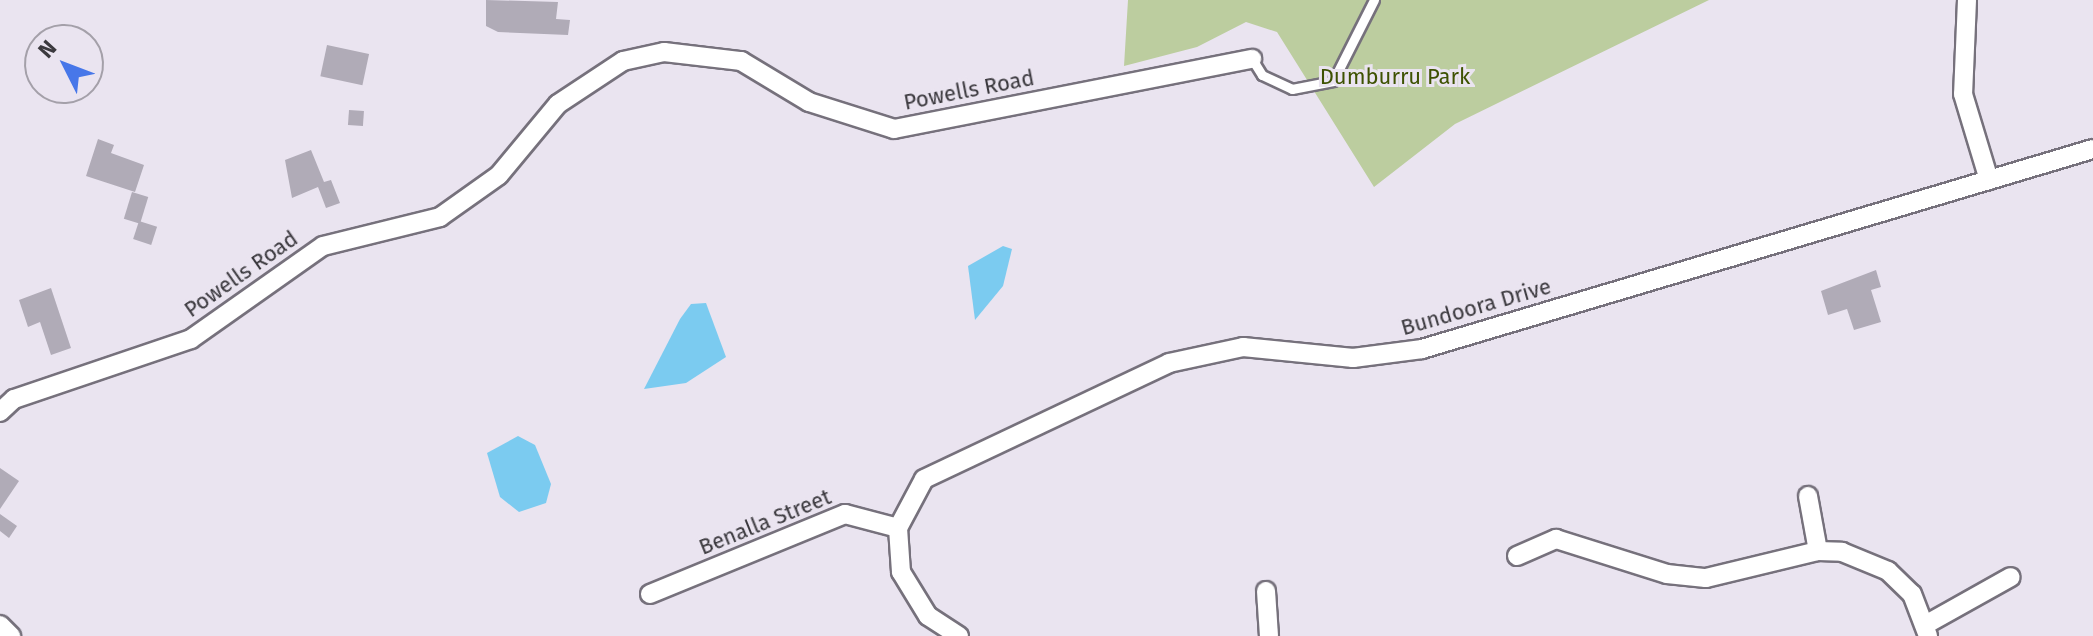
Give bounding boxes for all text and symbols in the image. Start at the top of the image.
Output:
north arrow [24,24,104,104]
text: N [32,34,62,63]
street label: Powells Road [901,64,1037,116]
park label: Dumburru Park [1320,64,1470,90]
street label: Powells Road [179,225,303,323]
street label: Bundoora Drive [1398,273,1554,341]
street label: Benalla Street [695,483,835,561]

